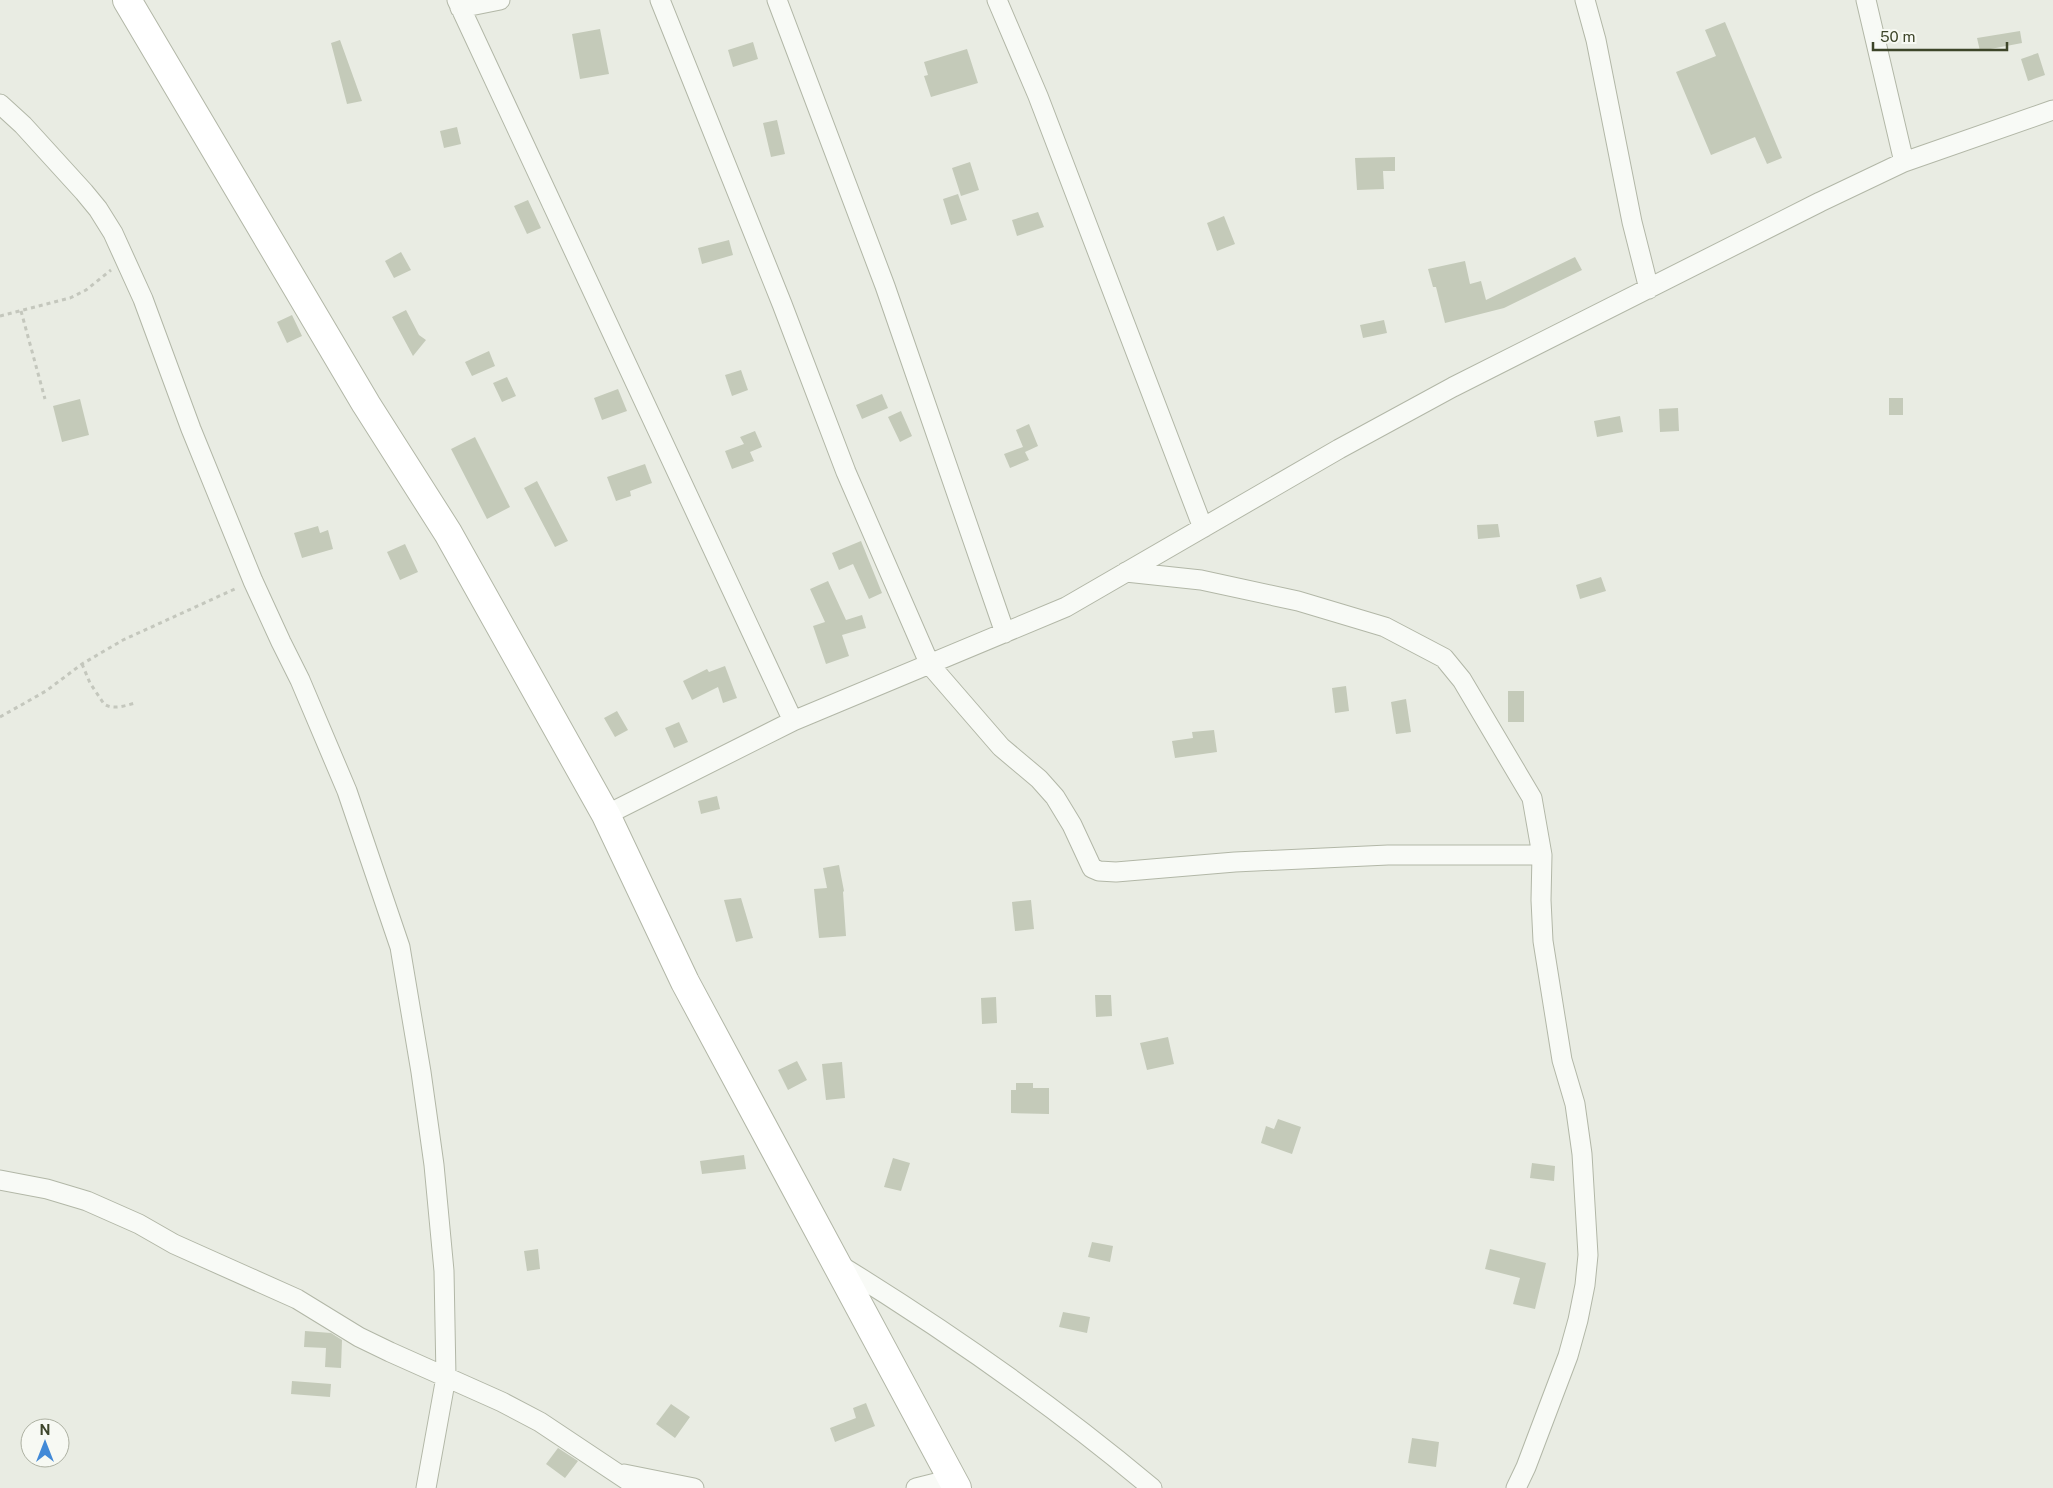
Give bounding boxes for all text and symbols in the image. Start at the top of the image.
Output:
scale bar [1873,20,2007,52]
text: 50 m [1880,28,1915,45]
north arrow [20,1418,70,1468]
text: N [40,1422,50,1438]

